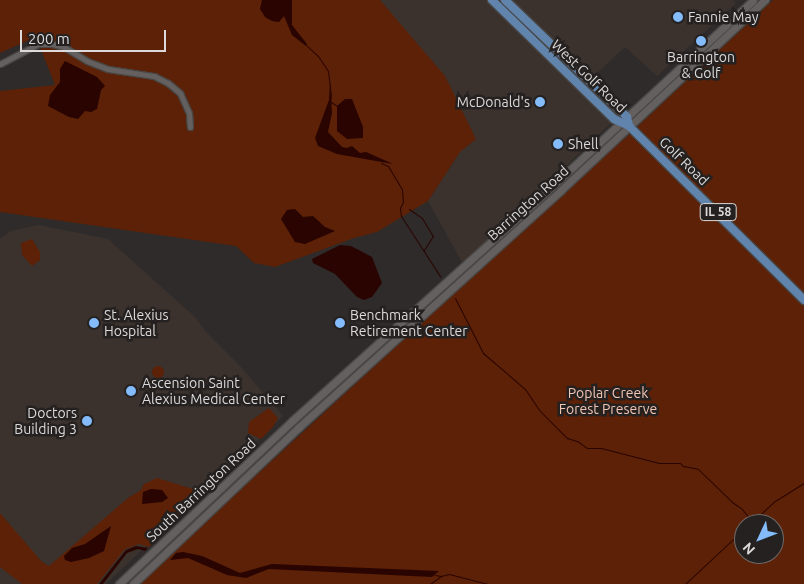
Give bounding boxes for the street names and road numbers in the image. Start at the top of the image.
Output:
street label: West Golf Road [548,36,630,116]
street label: Golf Road [656,133,712,189]
street label: Barrington Road [484,162,572,244]
road number: IL 58 [699,202,737,222]
street label: South Barrington Road [143,435,259,545]

